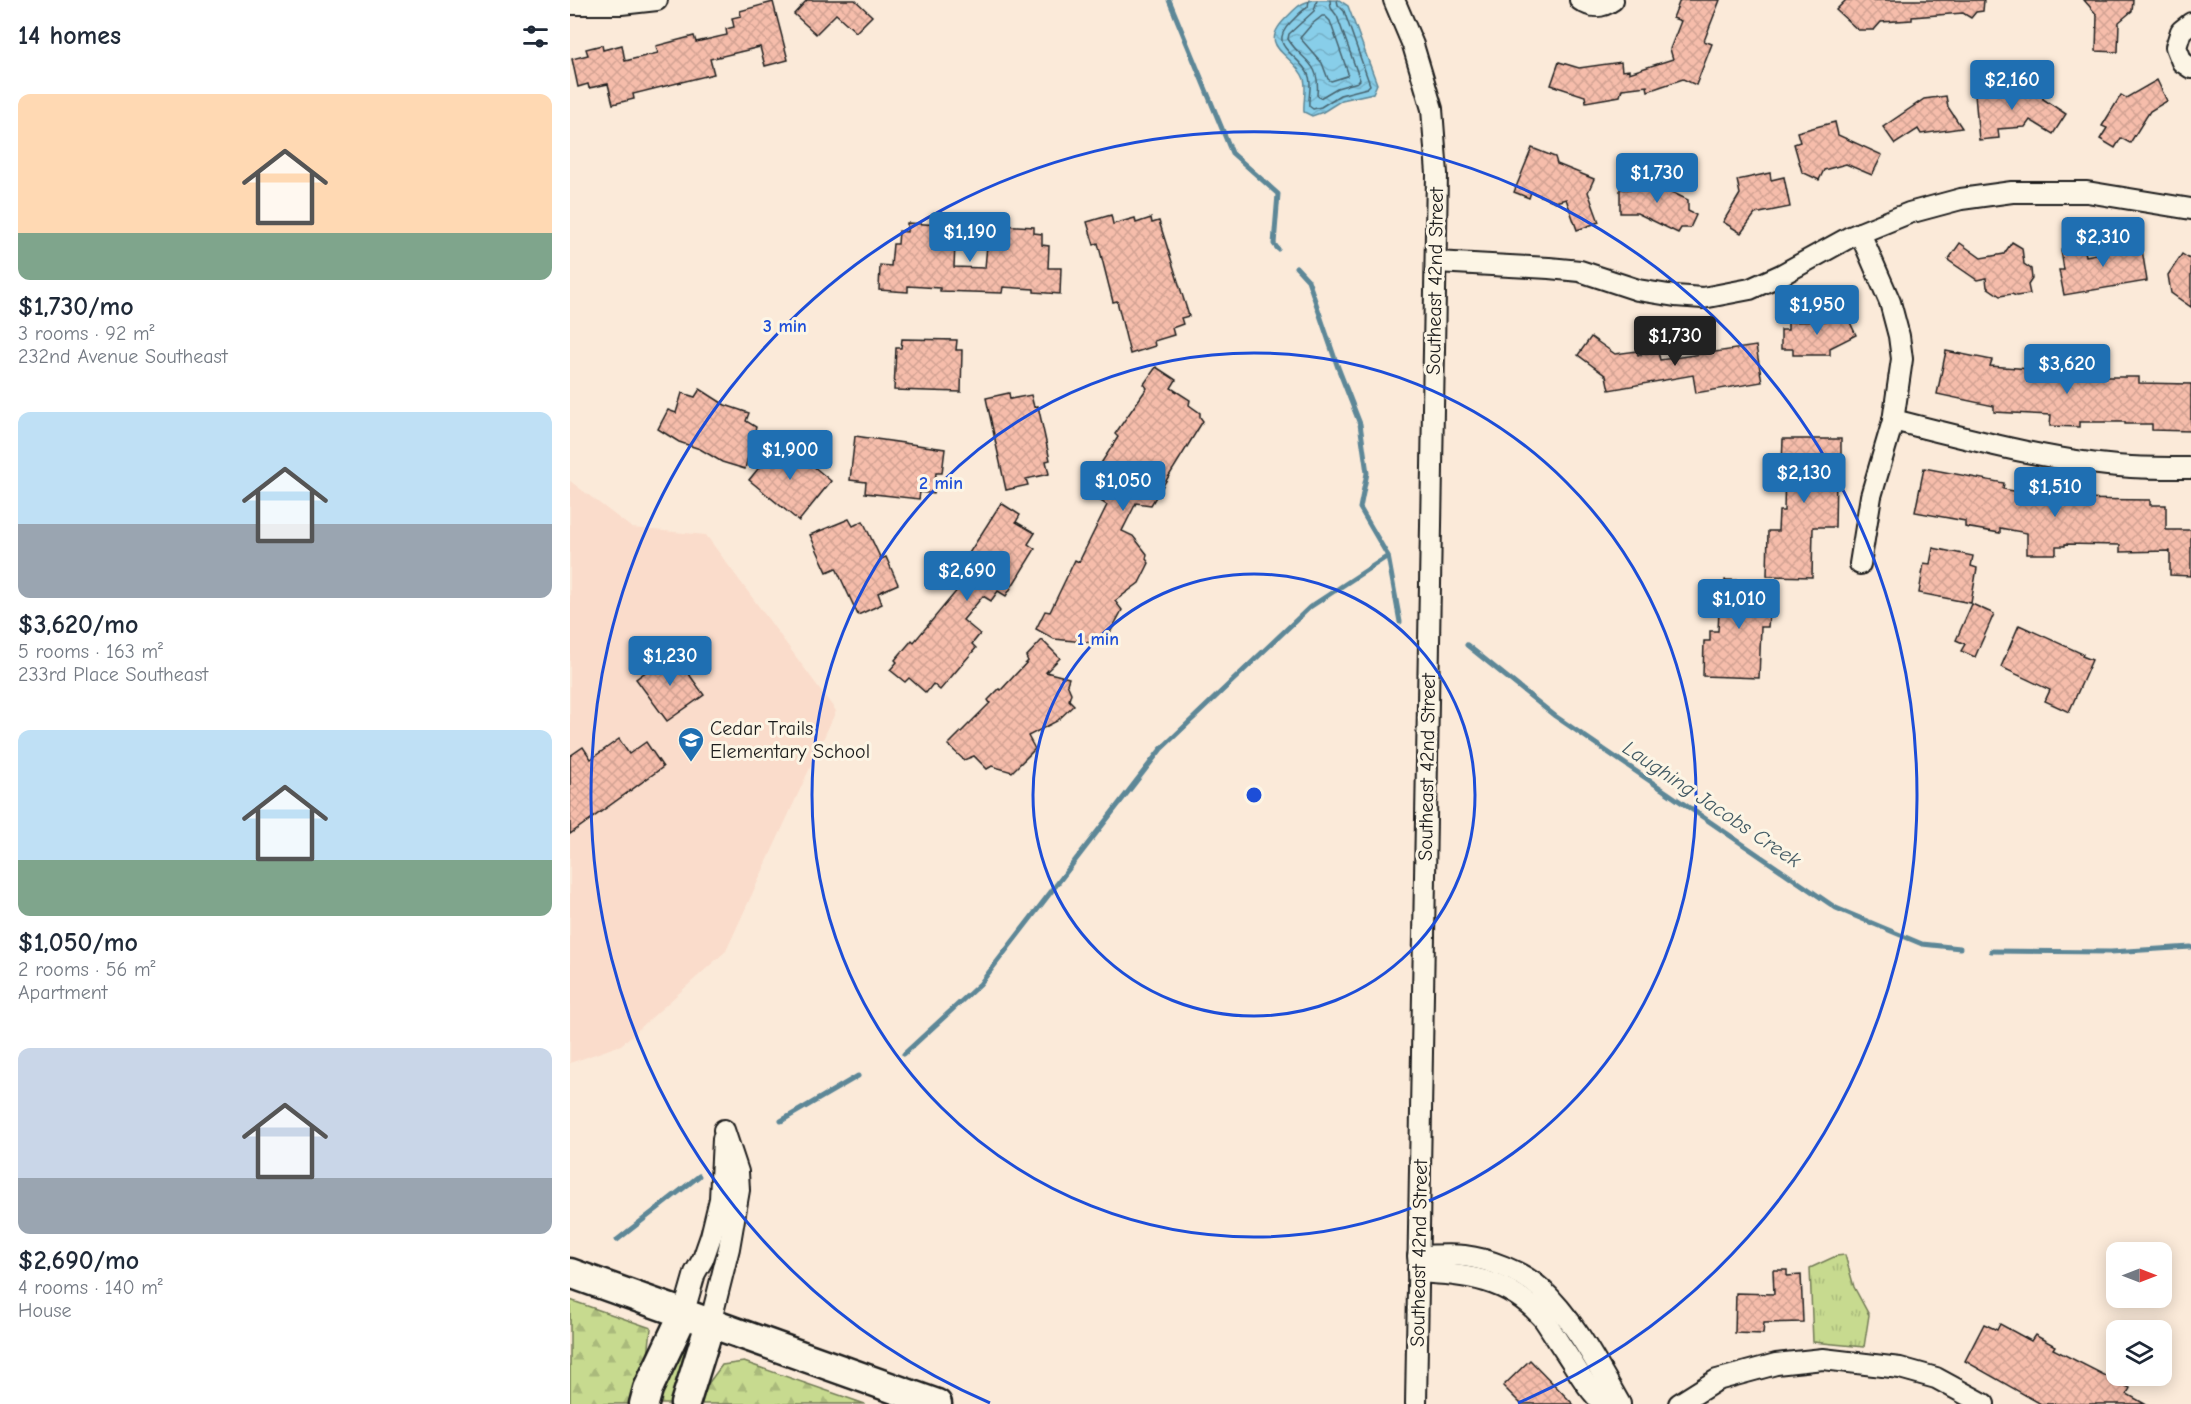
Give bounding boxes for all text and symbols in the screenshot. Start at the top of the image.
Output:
icon: filters [519,20,552,53]
text: 14 homes [18,21,121,51]
pin: $2,160 [1963,60,2061,111]
text: $2,160 [1984,68,2040,91]
icon: home [231,133,339,241]
pin: $1,730 [1608,153,1706,204]
text: $1,730 [1630,161,1684,184]
street label: Southeast 42nd Street [1422,186,1448,375]
pin: $1,190 [921,212,1019,263]
pin: $2,310 [2054,217,2152,268]
text: $1,190 [943,220,997,243]
text: $2,310 [2076,225,2130,248]
pin: $1,950 [1768,285,1866,336]
text: $1,730/mo [18,292,134,322]
text: $1,950 [1789,293,1845,316]
text: 3 min [763,316,807,337]
pin: $1,730 [1626,316,1724,367]
text: 3 rooms · 92 m² [18,322,155,345]
text: $1,730 [1648,324,1702,347]
pin: $3,620 [2018,344,2116,395]
text: 232nd Avenue Southeast [18,345,228,368]
text: $3,620 [2038,352,2096,375]
pin: $1,900 [741,430,839,481]
text: $1,900 [761,438,819,461]
icon: home [231,451,339,559]
pin: $2,130 [1755,453,1853,504]
pin: $1,050 [1074,461,1172,512]
text: $2,130 [1777,461,1831,484]
pin: $1,510 [2006,467,2104,518]
text: $1,050 [1094,469,1152,492]
text: 2 min [919,473,963,494]
text: $1,510 [2028,475,2082,498]
pin: $2,690 [918,551,1016,602]
text: $2,690 [938,559,996,582]
pin: $1,010 [1690,579,1788,630]
text: $1,010 [1712,587,1766,610]
text: $3,620/mo [18,610,138,640]
text: 1 min [1077,629,1119,650]
pin: $1,230 [621,636,719,687]
text: 5 rooms · 163 m² [18,640,163,663]
text: $1,230 [643,644,697,667]
text: 233rd Place Southeast [18,663,208,686]
street label: Southeast 42nd Street [1414,672,1440,861]
place label: Cedar Trails Elementary School [710,717,870,763]
school or university icon: Cedar Trails Elementary School [676,725,706,763]
water label: Laughing Jacobs Creek [1619,736,1806,873]
icon: home [231,769,339,877]
centre of rings [1244,785,1264,805]
text: $1,050/mo [18,928,138,958]
text: 2 rooms · 56 m² [18,958,156,981]
text: Apartment [18,981,108,1004]
icon: home [231,1087,339,1195]
street label: Southeast 42nd Street [1406,1158,1432,1347]
north arrow [2106,1242,2172,1308]
map controls [2106,1242,2172,1386]
text: $2,690/mo [18,1246,139,1276]
text: 4 rooms · 140 m² [18,1276,163,1299]
text: House [18,1299,72,1322]
button: layers [2106,1320,2172,1386]

